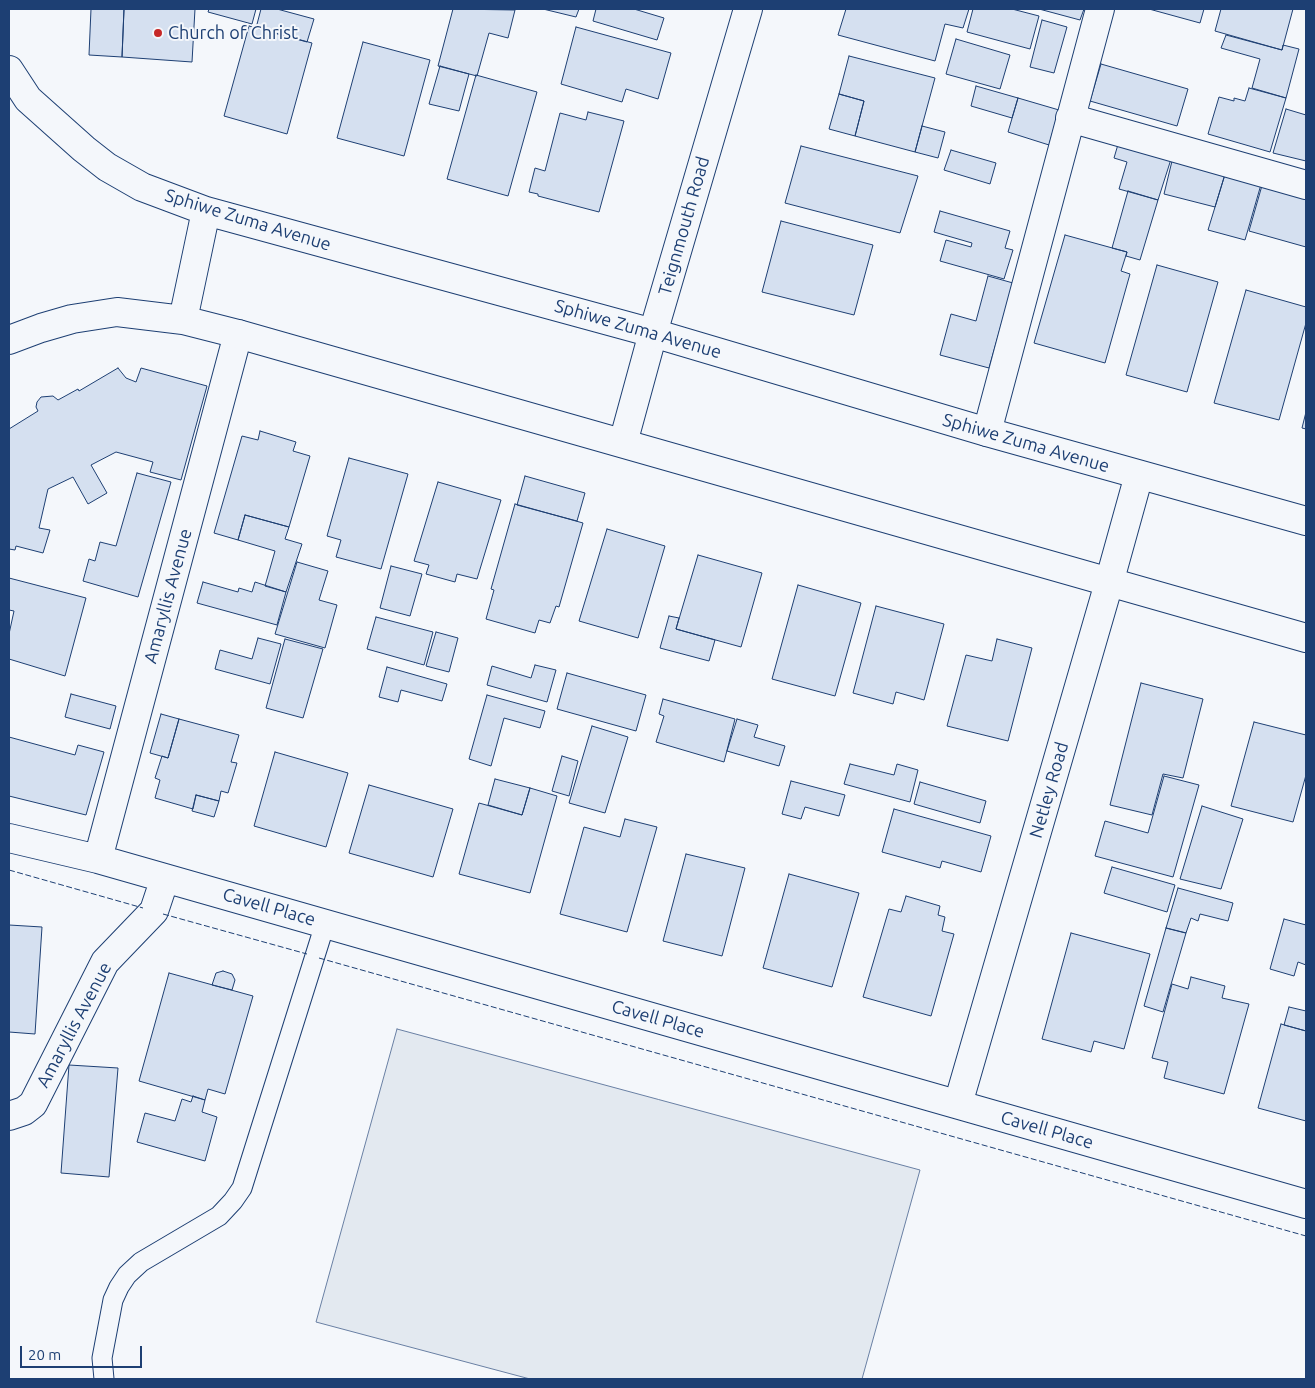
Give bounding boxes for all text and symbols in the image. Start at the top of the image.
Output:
place label: Church of Christ [168,22,298,44]
marker: Church of Christ [152,27,164,39]
street label: Teignmouth Road [654,154,714,298]
street label: Sphiwe Zuma Avenue [162,184,334,256]
street label: Sphiwe Zuma Avenue [552,295,724,363]
street label: Sphiwe Zuma Avenue [940,409,1112,477]
street label: Amaryllis Avenue [140,526,196,666]
street label: Netley Road [1025,740,1073,840]
street label: Cavell Place [220,883,318,931]
street label: Amaryllis Avenue [32,959,116,1091]
street label: Cavell Place [609,995,707,1043]
street label: Cavell Place [998,1106,1096,1154]
scale bar [22,1336,145,1368]
text: 20 m [28,1346,61,1363]

